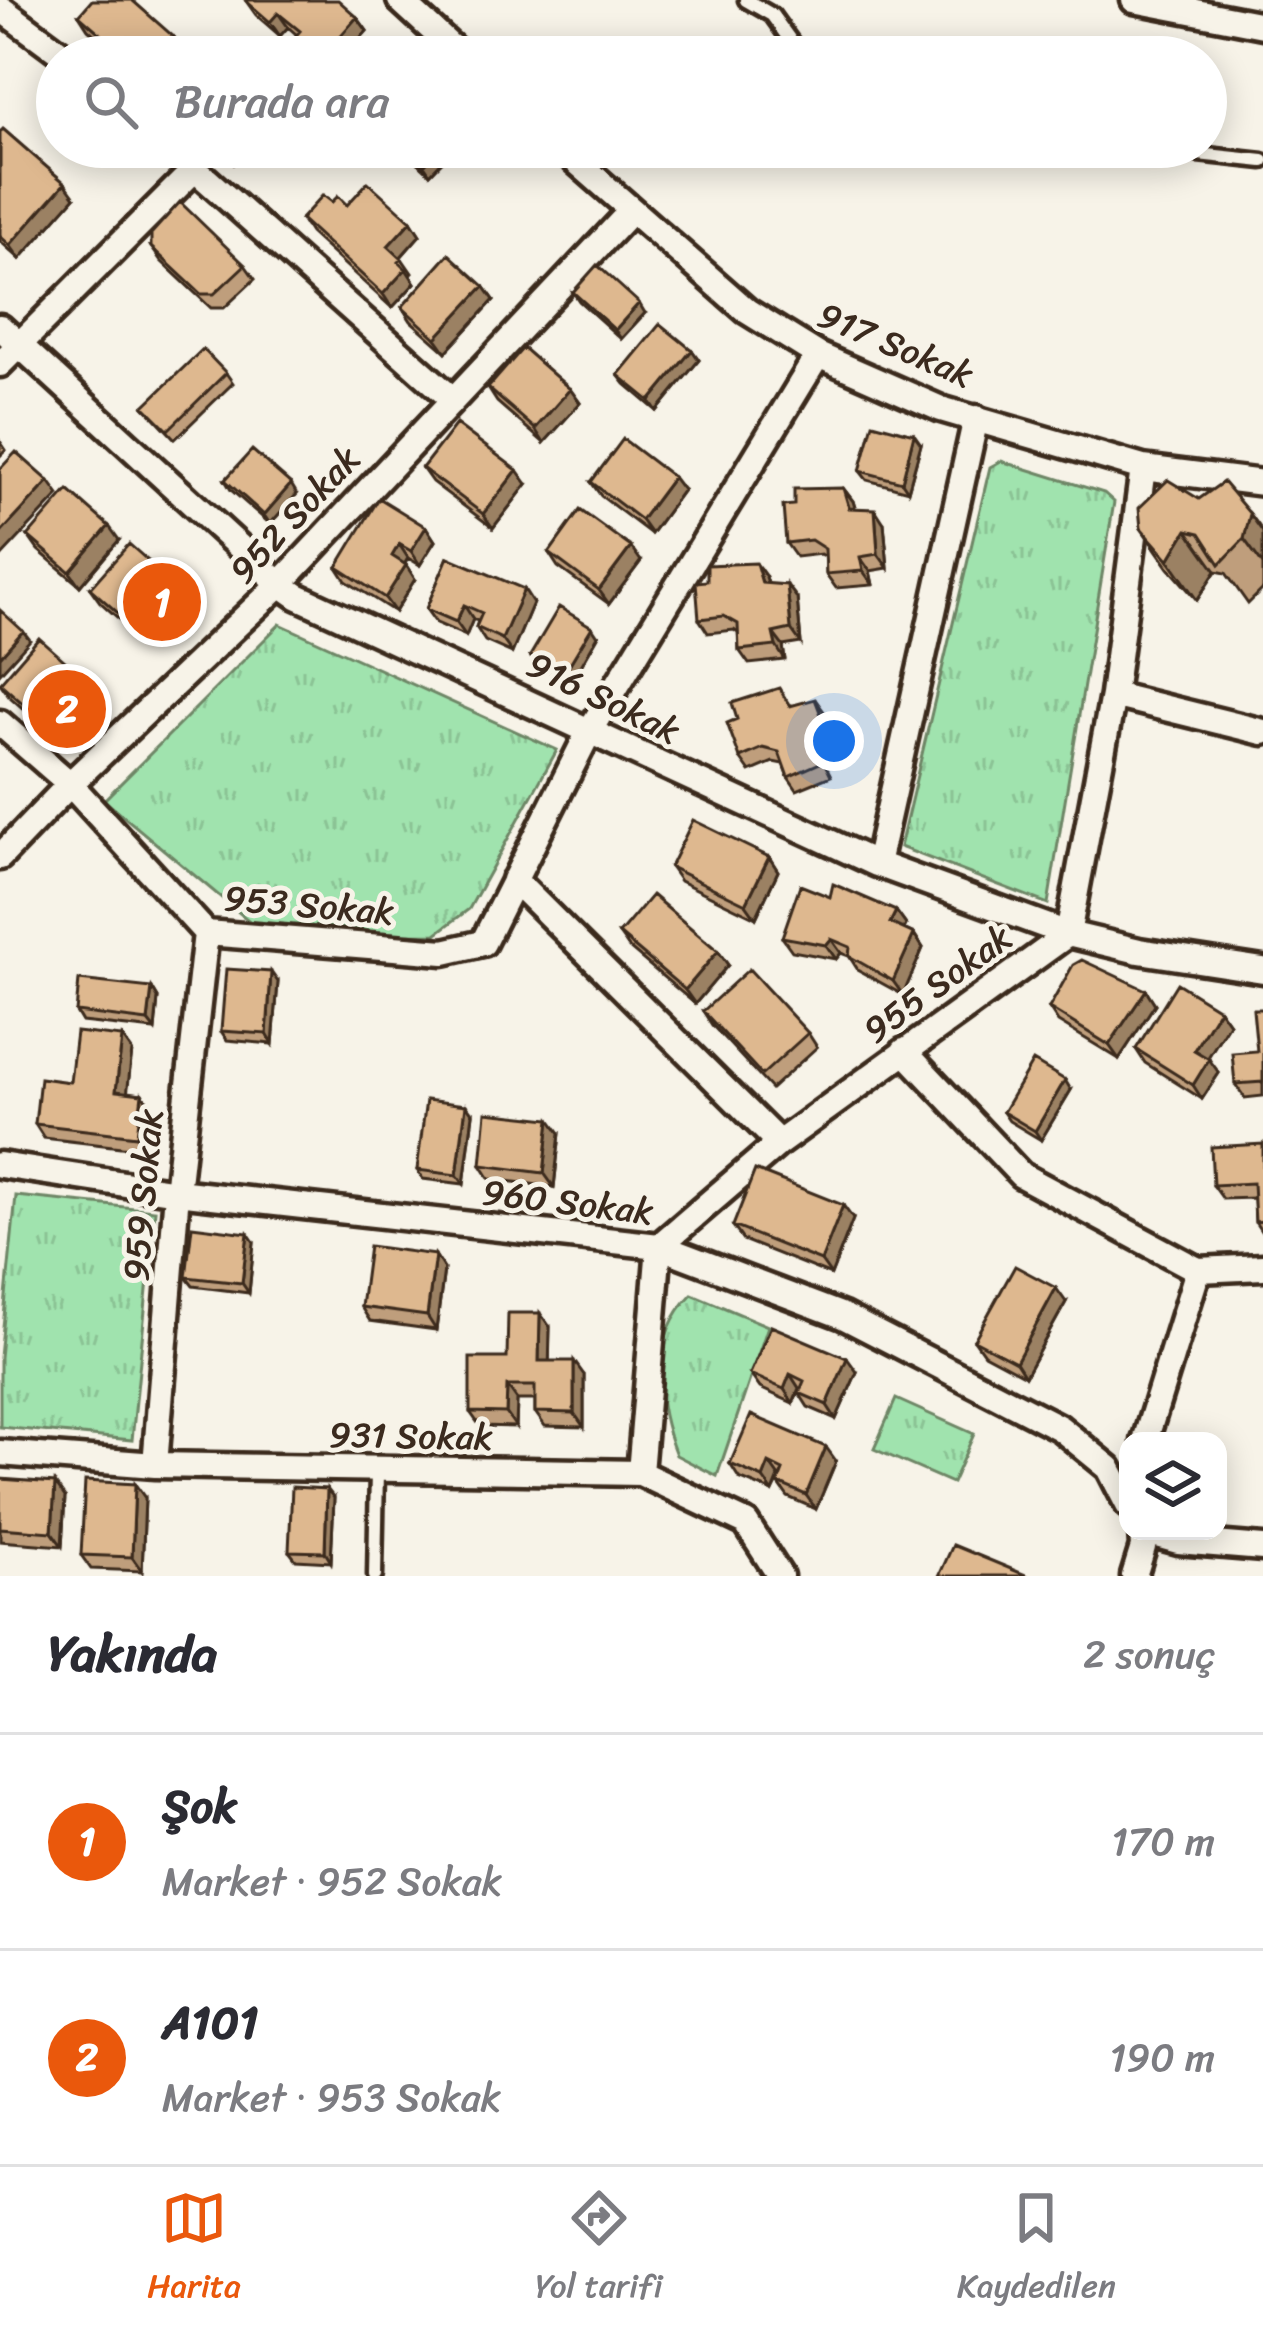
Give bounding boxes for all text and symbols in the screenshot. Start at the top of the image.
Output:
search box [36,36,1227,168]
text: Burada ara [174,62,389,142]
icon: search [78,69,144,135]
street label: 917 Sokak [807,283,984,407]
street label: 952 Sokak [213,430,377,599]
pin: 1 [123,557,201,647]
street label: 916 Sokak [516,633,692,763]
pin: 2 [28,664,106,754]
your location [804,711,864,771]
street label: 953 Sokak [221,866,397,944]
street label: 955 Sokak [849,907,1026,1060]
street label: 959 Sokak [104,1106,182,1284]
street label: 960 Sokak [479,1160,657,1244]
street label: 931 Sokak [328,1403,493,1469]
map controls [1119,1432,1227,1540]
button: layers [1119,1432,1227,1540]
text: Yakında [48,1609,217,1699]
text: 2 sonuç [1083,1620,1215,1689]
text: Şok [162,1767,237,1847]
text: 1 [79,1807,95,1876]
text: 170 m [1111,1807,1215,1876]
text: Market · 952 Sokak [162,1847,502,1916]
text: A101 [162,1983,259,2063]
text: 2 [76,2023,98,2092]
text: 190 m [1110,2023,1215,2092]
text: Market · 953 Sokak [162,2063,501,2132]
tab: Harita [147,2185,241,2315]
tab: Yol tarifi [535,2185,663,2315]
tab: Kaydedilen [957,2185,1116,2315]

